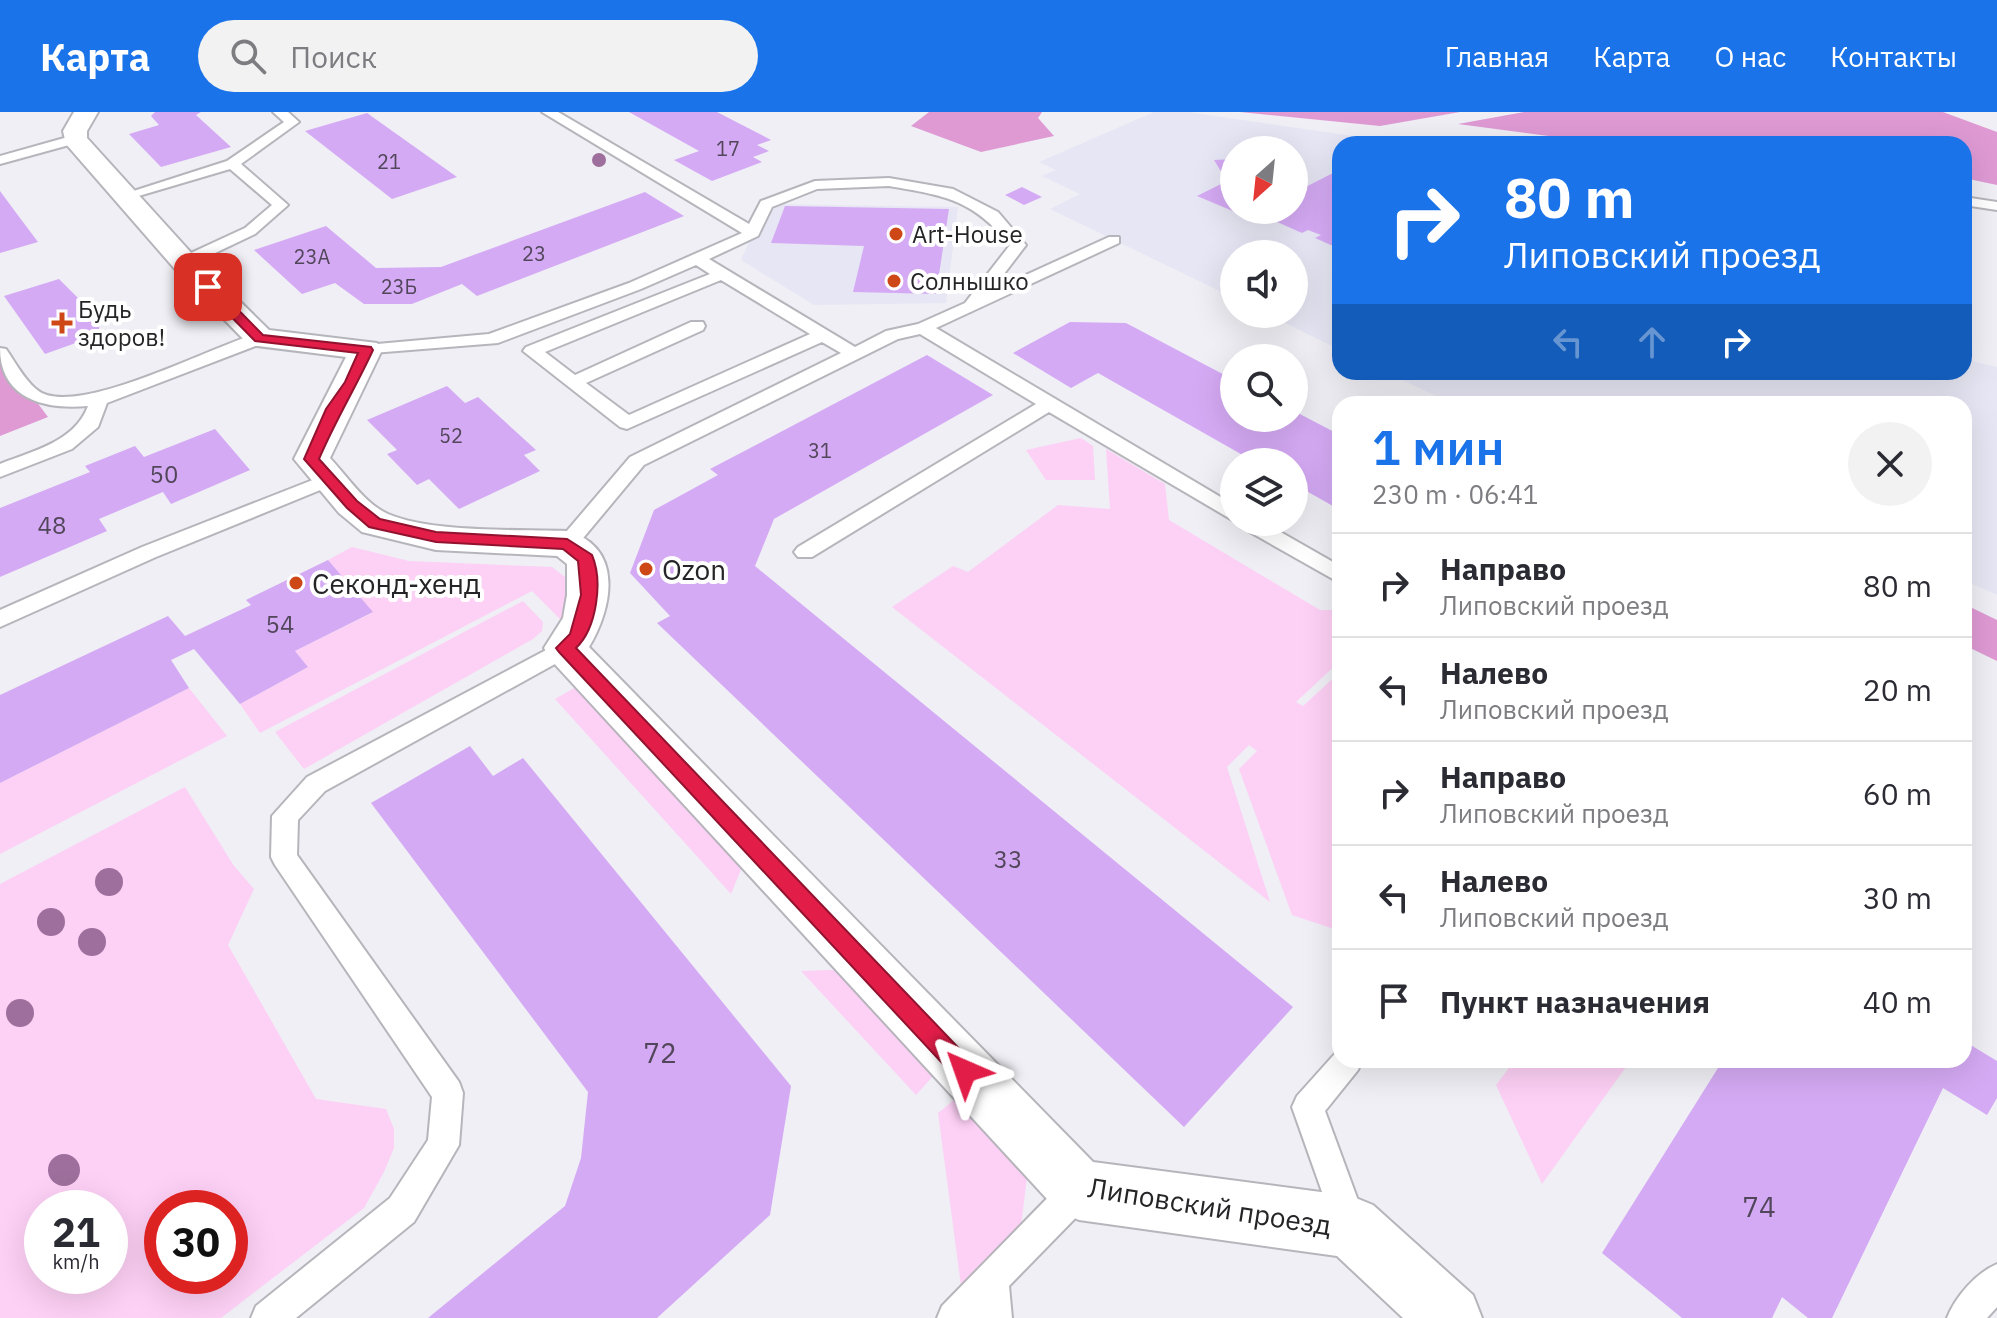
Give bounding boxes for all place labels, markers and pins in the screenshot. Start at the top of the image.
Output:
place label: Art-House [912,218,1023,250]
marker: Art-House [887,225,905,243]
pin [174,253,242,321]
place label: Солнышко [910,265,1029,297]
marker: Солнышко [885,272,903,290]
place label: Будь здоров! [78,293,165,353]
marker: Будь здоров! [53,314,71,332]
place label: Ozon [662,551,726,588]
marker: Ozon [637,560,655,578]
place label: Секонд-хенд [312,565,481,602]
marker: Секонд-хенд [287,574,305,592]

